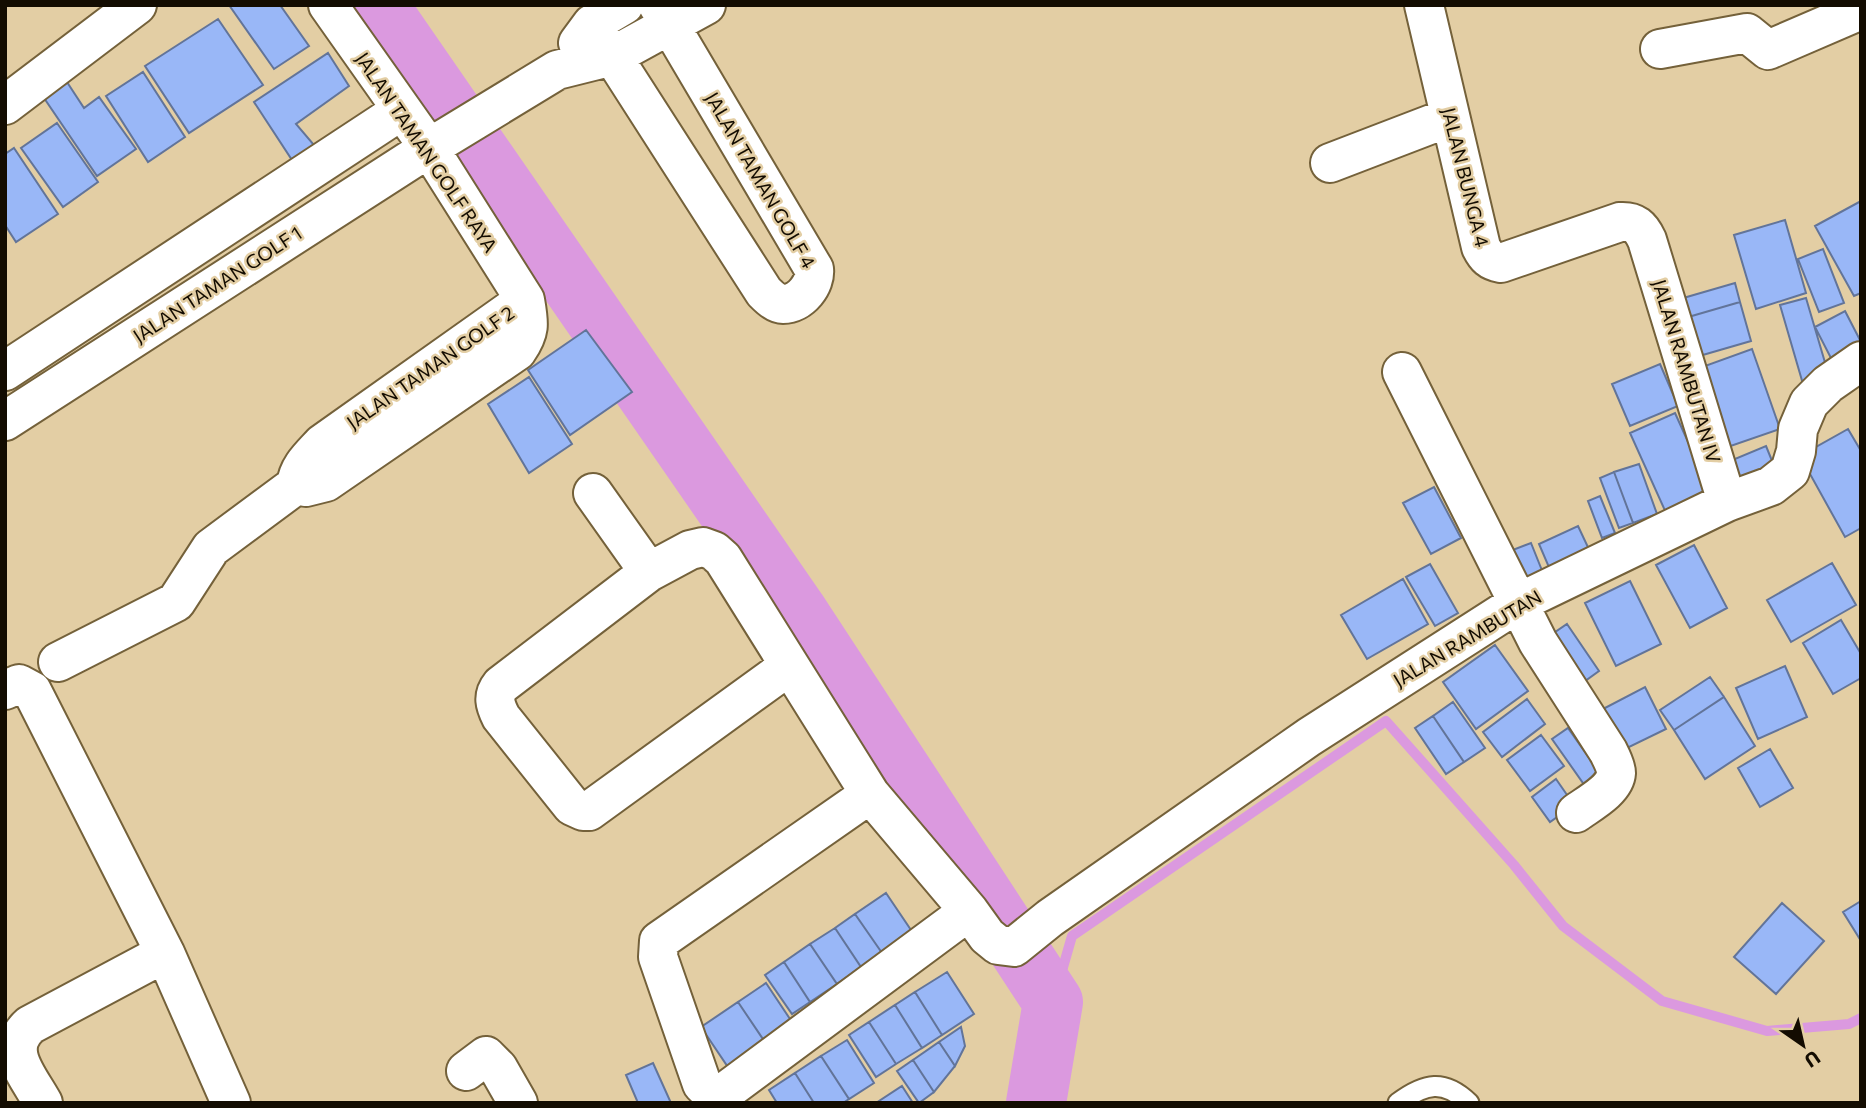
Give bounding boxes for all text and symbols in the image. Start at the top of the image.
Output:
street label: JALAN TAMAN GOLF RAYA [351,48,503,256]
street label: JALAN TAMAN GOLF 4 [701,88,821,272]
street label: JALAN BUNGA 4 [1438,105,1494,249]
street label: JALAN TAMAN GOLF 1 [128,221,306,347]
street label: JALAN RAMBUTAN IV [1648,276,1726,466]
street label: JALAN TAMAN GOLF 2 [342,301,518,433]
street label: JALAN RAMBUTAN [1389,585,1545,691]
north arrow [1768,1010,1838,1080]
text: U [1801,1046,1825,1073]

